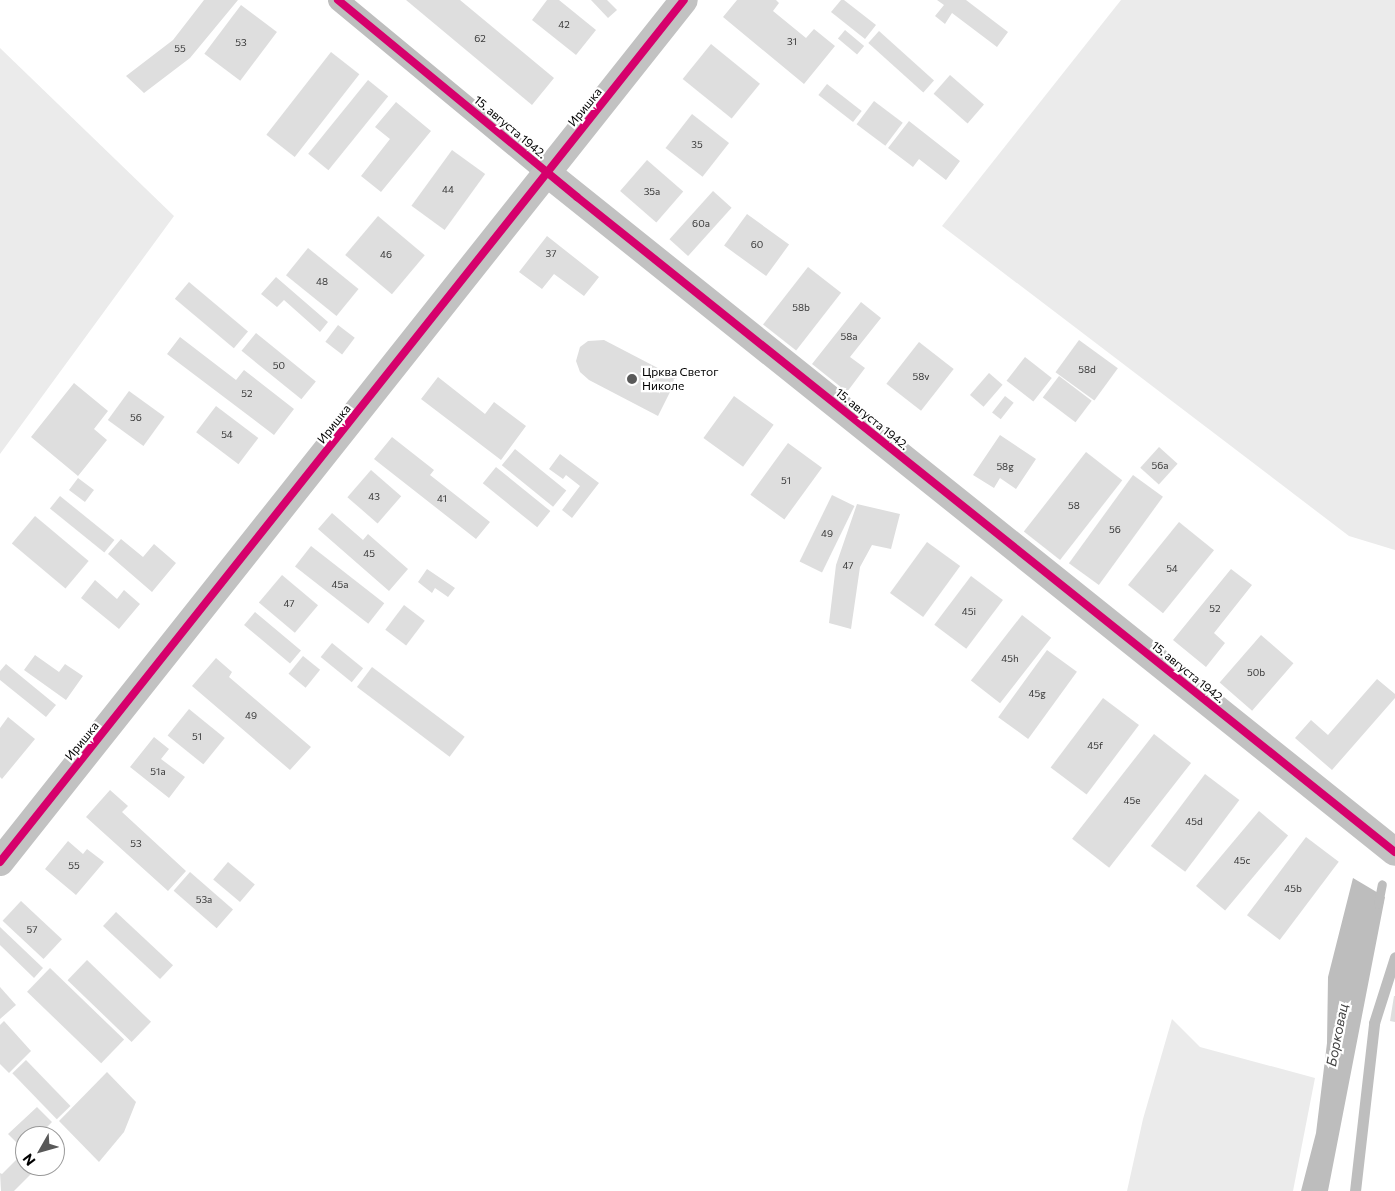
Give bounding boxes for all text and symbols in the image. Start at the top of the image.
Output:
house number: 42 [558,19,570,31]
house number: 62 [474,33,486,45]
house number: 31 [787,36,797,48]
house number: 53 [235,37,247,49]
house number: 55 [174,43,186,55]
street label: Иришка [565,85,605,129]
street label: 15. августа 1942. [471,93,549,161]
house number: 35 [691,139,703,151]
house number: 44 [442,184,454,196]
house number: 35a [644,186,660,198]
house number: 60a [692,218,710,230]
house number: 60 [751,239,763,251]
house number: 37 [546,248,556,260]
house number: 46 [380,249,392,261]
house number: 48 [316,276,328,288]
house number: 58b [792,302,810,314]
house number: 58a [840,331,858,343]
house number: 50 [273,360,285,372]
house number: 58d [1078,364,1096,376]
place label: Црква Светог Николе [642,365,718,393]
house number: 58v [913,371,929,383]
marker: Црква Светог Николе [626,373,638,385]
street label: 15. августа 1942. [833,385,911,453]
house number: 52 [241,388,253,400]
street label: Иришка [314,402,354,446]
house number: 56 [130,412,142,424]
house number: 54 [221,429,233,441]
house number: 56a [1151,460,1169,472]
house number: 58g [996,461,1014,473]
house number: 51 [781,475,791,487]
house number: 43 [368,491,380,503]
house number: 41 [437,493,447,505]
house number: 58 [1068,500,1080,512]
house number: 56 [1109,524,1121,536]
house number: 49 [821,528,833,540]
house number: 45 [363,548,375,560]
house number: 47 [842,560,854,572]
house number: 54 [1166,563,1178,575]
house number: 45a [332,579,348,591]
house number: 47 [283,598,295,610]
house number: 52 [1209,603,1221,615]
house number: 45i [962,606,976,618]
street label: 15. августа 1942. [1149,638,1227,706]
house number: 45h [1001,653,1019,665]
house number: 50b [1247,667,1265,679]
house number: 45g [1028,688,1046,700]
house number: 49 [245,710,257,722]
street label: Иришка [62,719,102,763]
house number: 51 [192,731,202,743]
house number: 45f [1087,740,1103,752]
house number: 51a [150,766,166,778]
house number: 45e [1123,795,1141,807]
house number: 45d [1185,816,1203,828]
house number: 53 [130,838,142,850]
house number: 45c [1234,855,1250,867]
house number: 55 [68,860,80,872]
house number: 45b [1284,883,1302,895]
house number: 53a [196,894,212,906]
house number: 57 [26,924,38,936]
water label: Борковац [1323,1002,1351,1068]
north arrow [15,1126,65,1176]
text: N [19,1151,39,1169]

